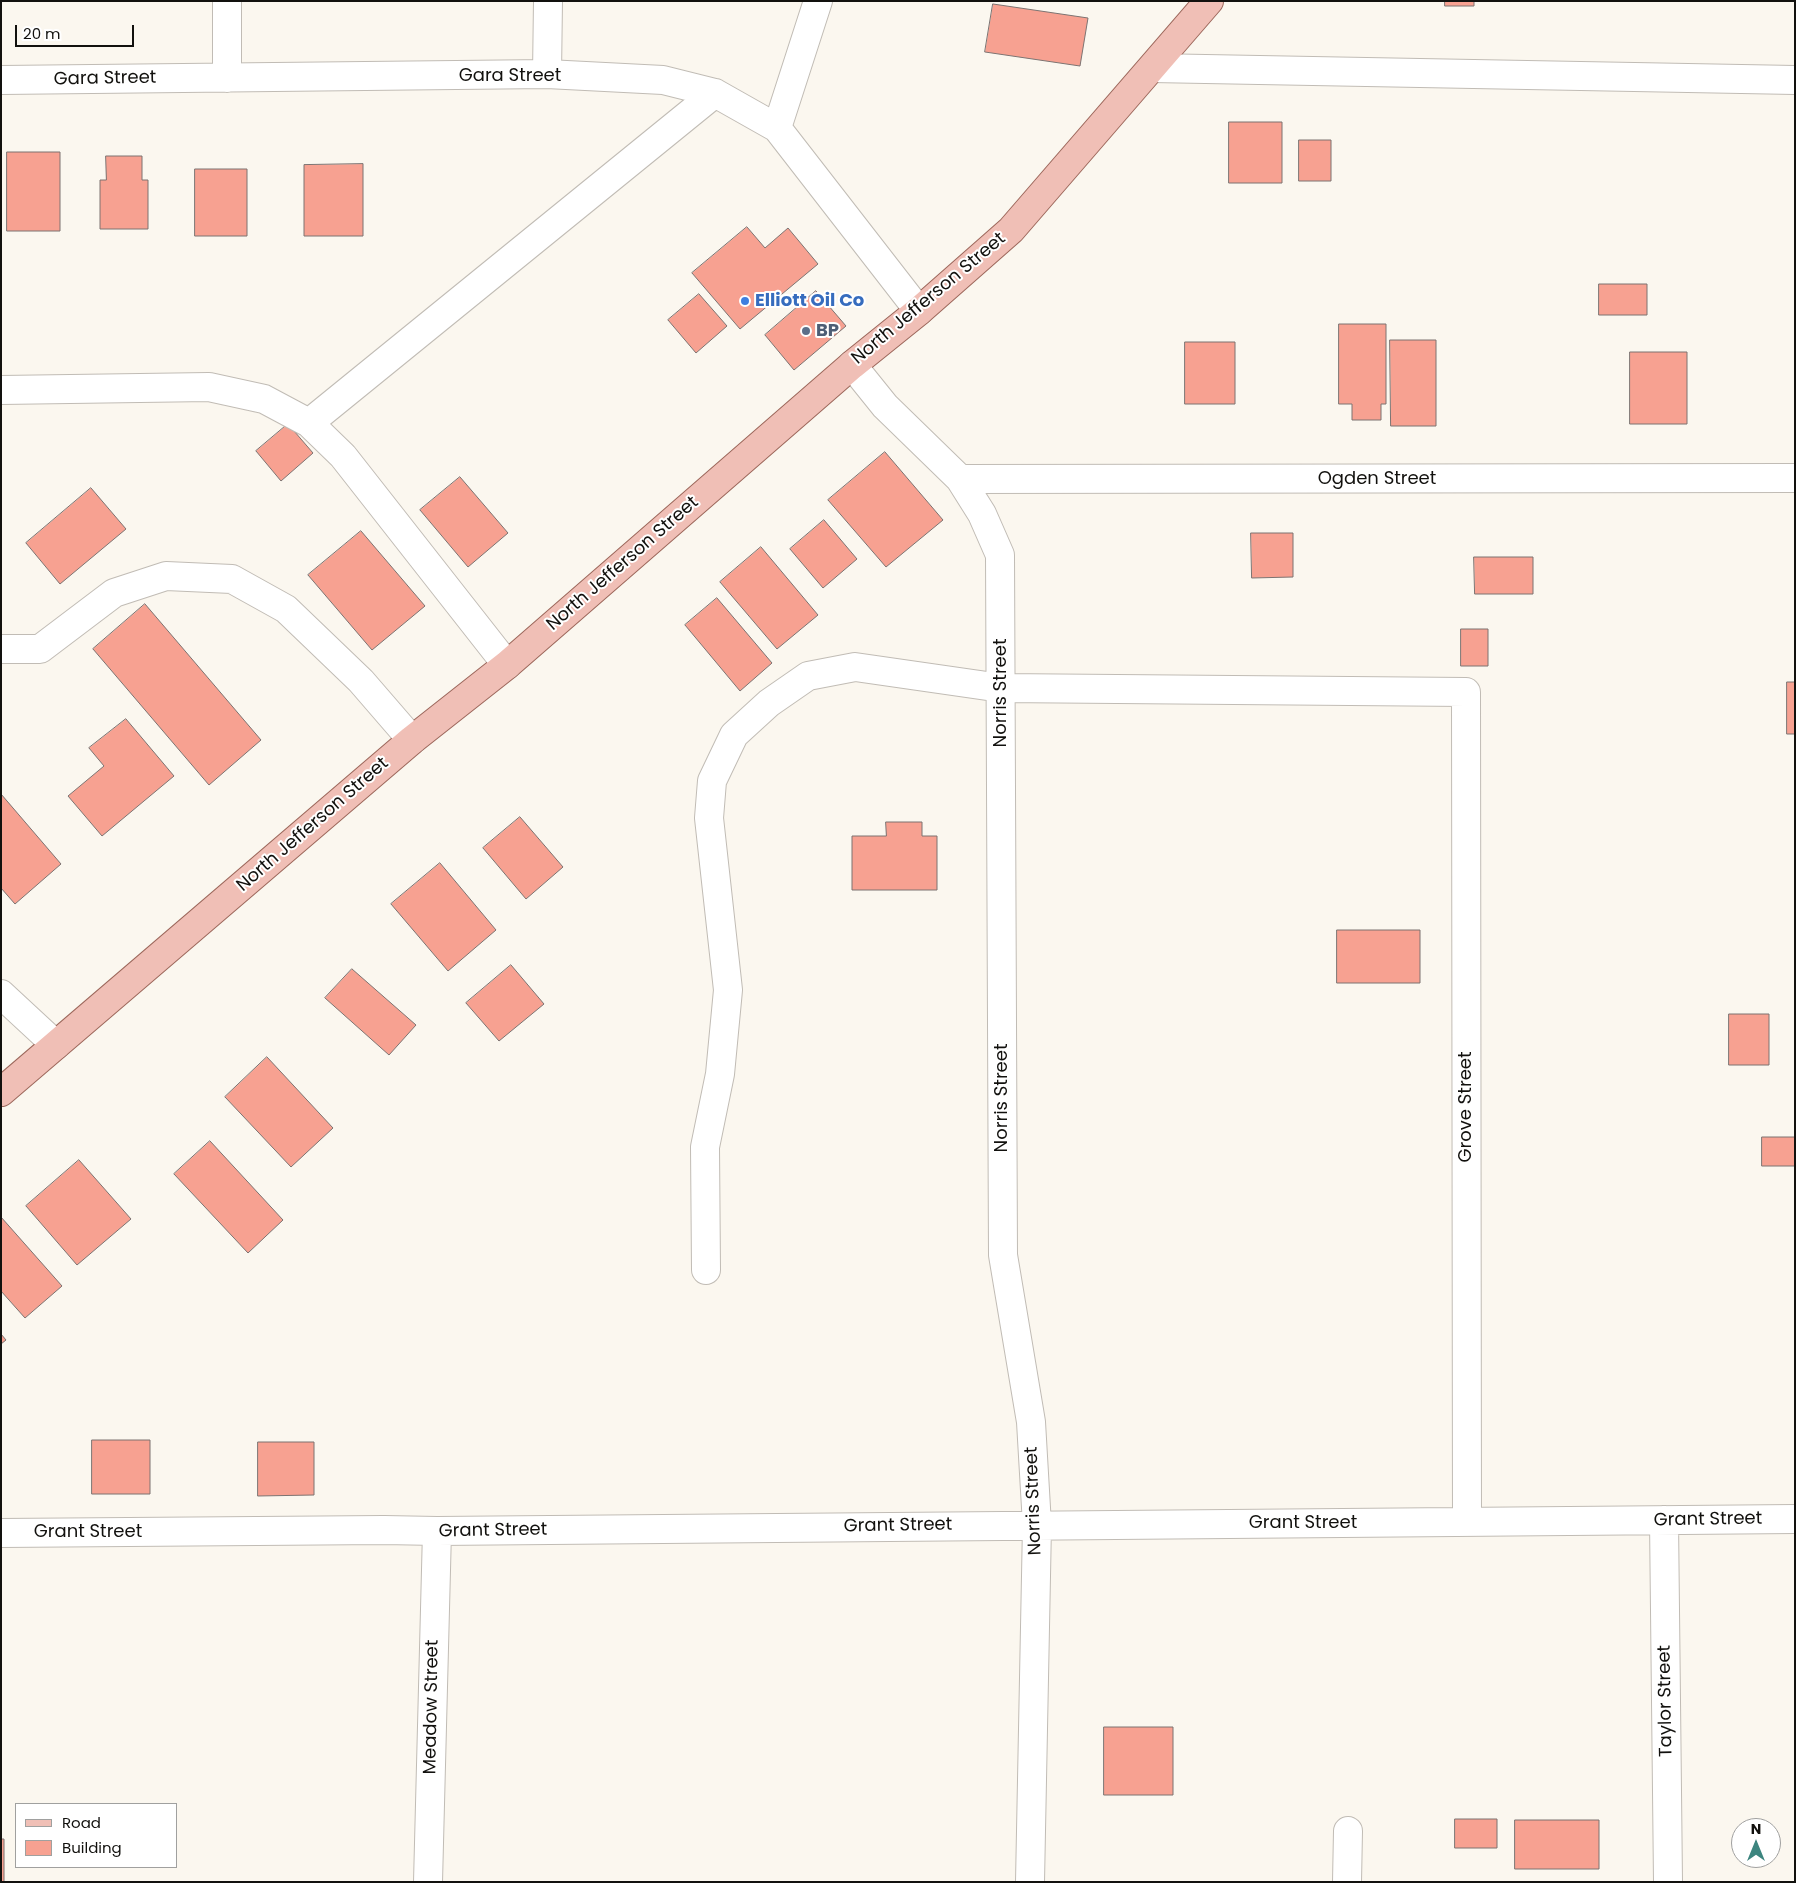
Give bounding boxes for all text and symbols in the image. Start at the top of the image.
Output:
scale bar [18,15,136,47]
text: 20 m [23,23,61,44]
street label: Gara Street [459,65,561,87]
street label: Gara Street [54,67,156,91]
street label: North Jefferson Street [848,228,1010,370]
place label: Elliott Oil Co [755,290,864,312]
marker: Elliott Oil Co [739,295,751,307]
place label: BP [816,320,839,342]
marker: BP [800,325,812,337]
street label: Ogden Street [1318,468,1436,490]
street label: North Jefferson Street [543,492,703,636]
street label: Norris Street [990,639,1012,747]
street label: North Jefferson Street [233,753,393,897]
street label: Norris Street [991,1044,1013,1152]
street label: Grove Street [1455,1051,1477,1163]
street label: Norris Street [1021,1446,1047,1556]
street label: Grant Street [1654,1508,1762,1532]
street label: Grant Street [1249,1512,1357,1534]
street label: Grant Street [844,1514,952,1538]
street label: Grant Street [439,1519,547,1543]
street label: Grant Street [34,1521,142,1543]
street label: Meadow Street [420,1639,444,1775]
street label: Taylor Street [1654,1645,1678,1757]
legend [15,1803,178,1868]
text: Road [62,1812,101,1833]
north arrow [1731,1818,1781,1868]
text: N [1751,1819,1761,1839]
text: Building [62,1837,122,1858]

